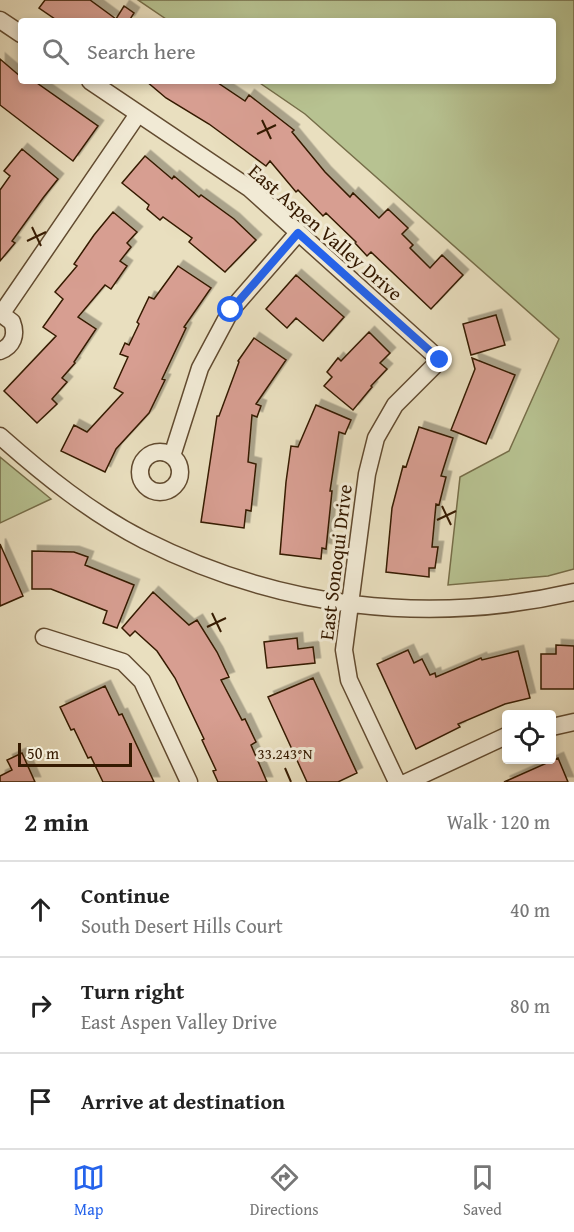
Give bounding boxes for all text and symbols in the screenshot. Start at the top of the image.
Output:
search box [18,18,556,84]
icon: search [39,35,72,68]
text: Search here [87,35,196,67]
street label: East Aspen Valley Drive [242,157,410,307]
route start [217,296,243,322]
route end [426,346,452,372]
street label: East Sonoqui Drive [311,483,359,641]
map controls [502,710,556,764]
button: locate [502,710,556,764]
scale bar [18,740,132,768]
text: 50 m [27,741,59,765]
text: 33.243°N [258,743,313,764]
text: 2 min [24,802,89,841]
text: Walk · 120 m [447,807,550,836]
text: Continue [81,879,170,911]
icon: ahead [24,893,57,926]
text: 40 m [510,895,550,924]
text: South Desert Hills Court [81,911,283,940]
text: Turn right [81,975,184,1007]
icon: right [24,989,57,1022]
text: 80 m [510,991,550,1020]
text: East Aspen Valley Drive [81,1007,277,1036]
icon: arrive [24,1085,57,1118]
text: Arrive at destination [81,1085,285,1117]
tab: Map [72,1161,105,1221]
tab: Directions [250,1161,319,1221]
tab: Saved [463,1161,502,1221]

